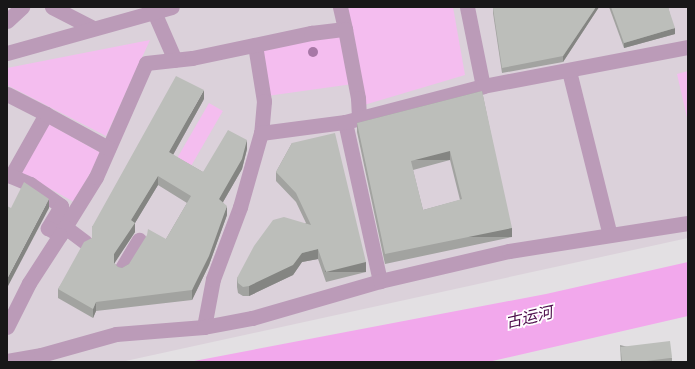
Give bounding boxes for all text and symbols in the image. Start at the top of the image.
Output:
water label: 古运河 [503,302,555,332]

